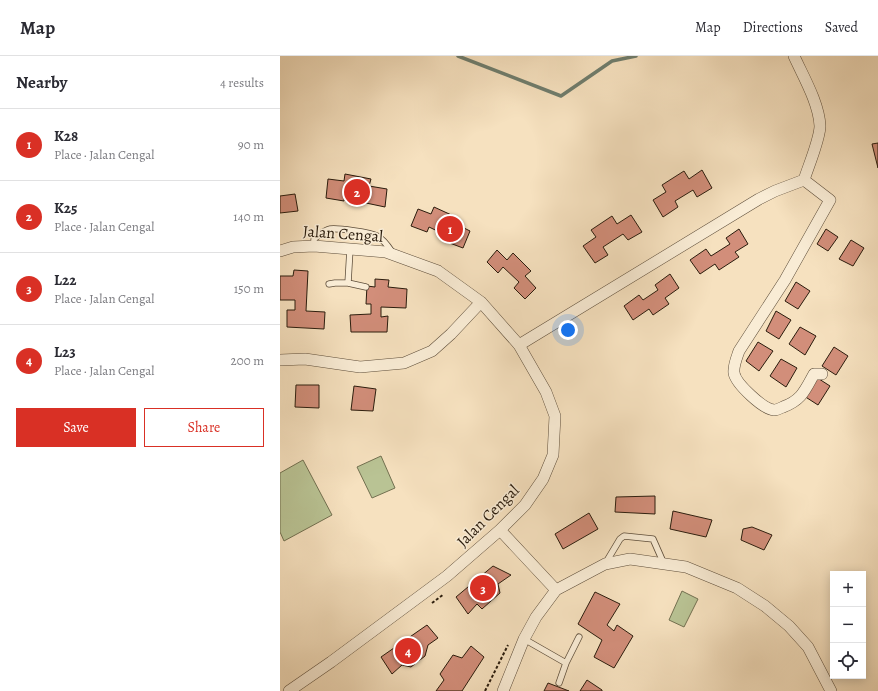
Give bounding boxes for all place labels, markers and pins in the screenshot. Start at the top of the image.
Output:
pin: 2 [344,177,370,207]
pin: 1 [437,214,463,244]
pin: 3 [470,573,496,603]
pin: 4 [395,636,421,666]

